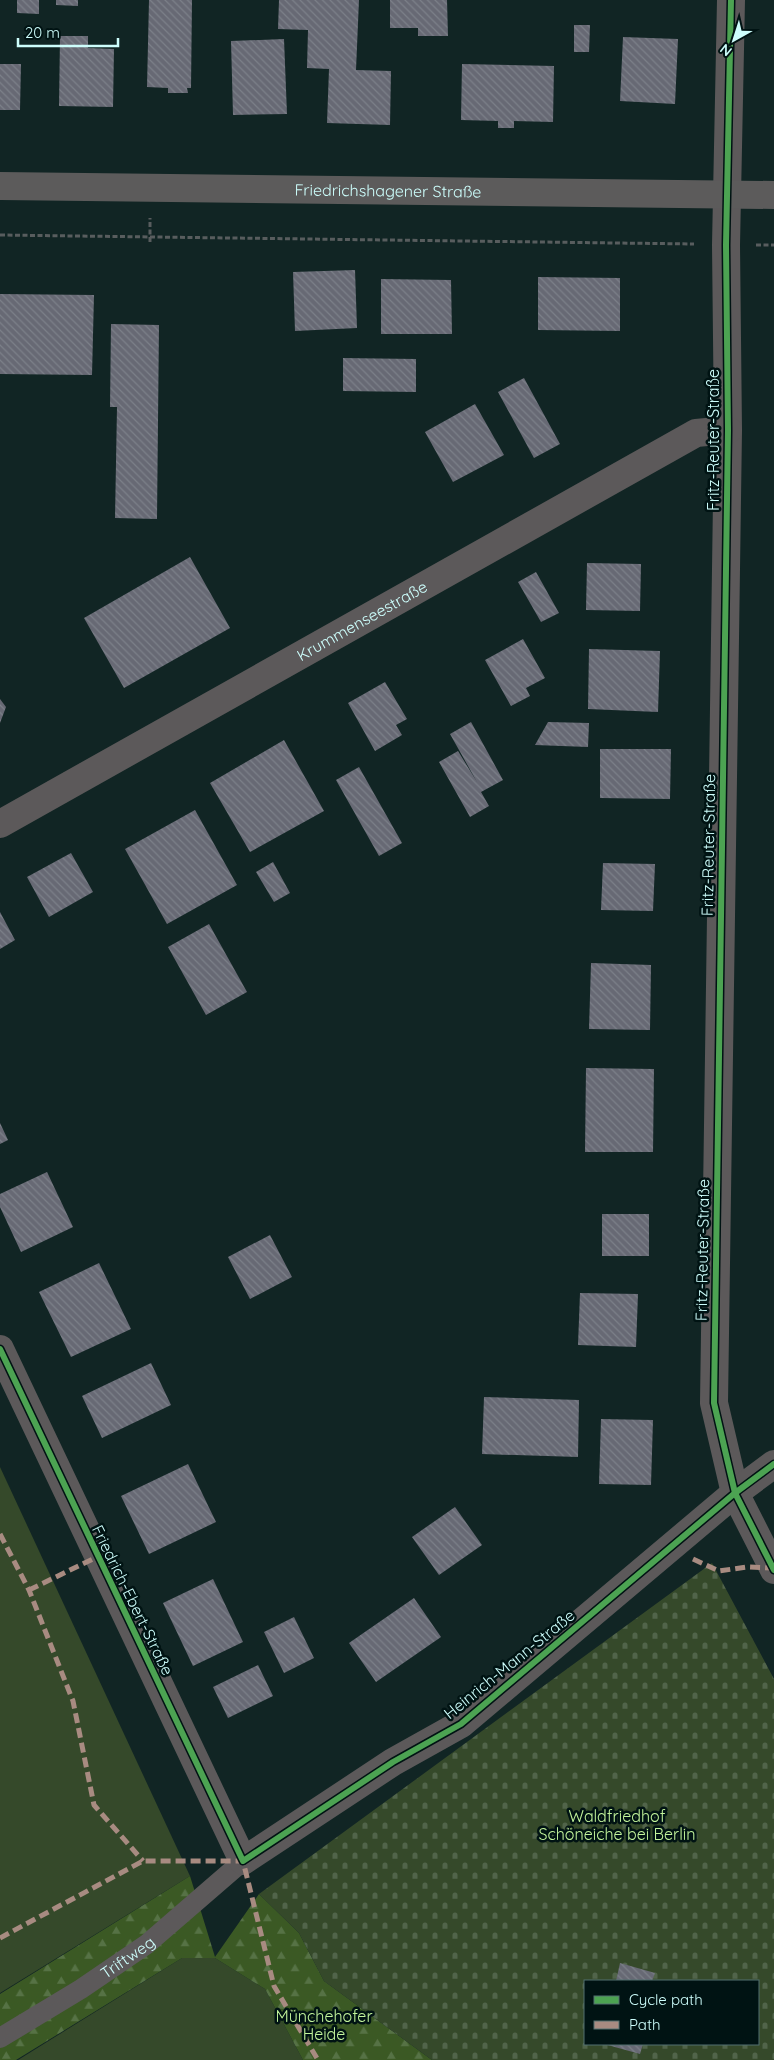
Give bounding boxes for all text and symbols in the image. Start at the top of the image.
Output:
scale bar [18,15,118,47]
north arrow [709,15,759,65]
text: 20 m [25,23,60,42]
text: N [716,40,735,60]
street label: Friedrichshagener Straße [294,179,482,202]
street label: Fritz-Reuter-Straße [703,369,723,511]
street label: Krummenseestraße [293,576,431,665]
street label: Fritz-Reuter-Straße [697,774,719,916]
street label: Fritz-Reuter-Straße [691,1179,713,1321]
street label: Friedrich-Ebert-Straße [88,1522,178,1678]
street label: Heinrich-Mann-Straße [439,1605,579,1723]
park label: Waldfriedhof Schöneiche bei Berlin [538,1806,696,1844]
street label: Triftweg [97,1932,159,1983]
legend [584,1980,759,2045]
text: Cycle path [629,1990,703,2009]
park label: Münchehofer Heide [275,2006,373,2044]
text: Path [629,2015,661,2034]

